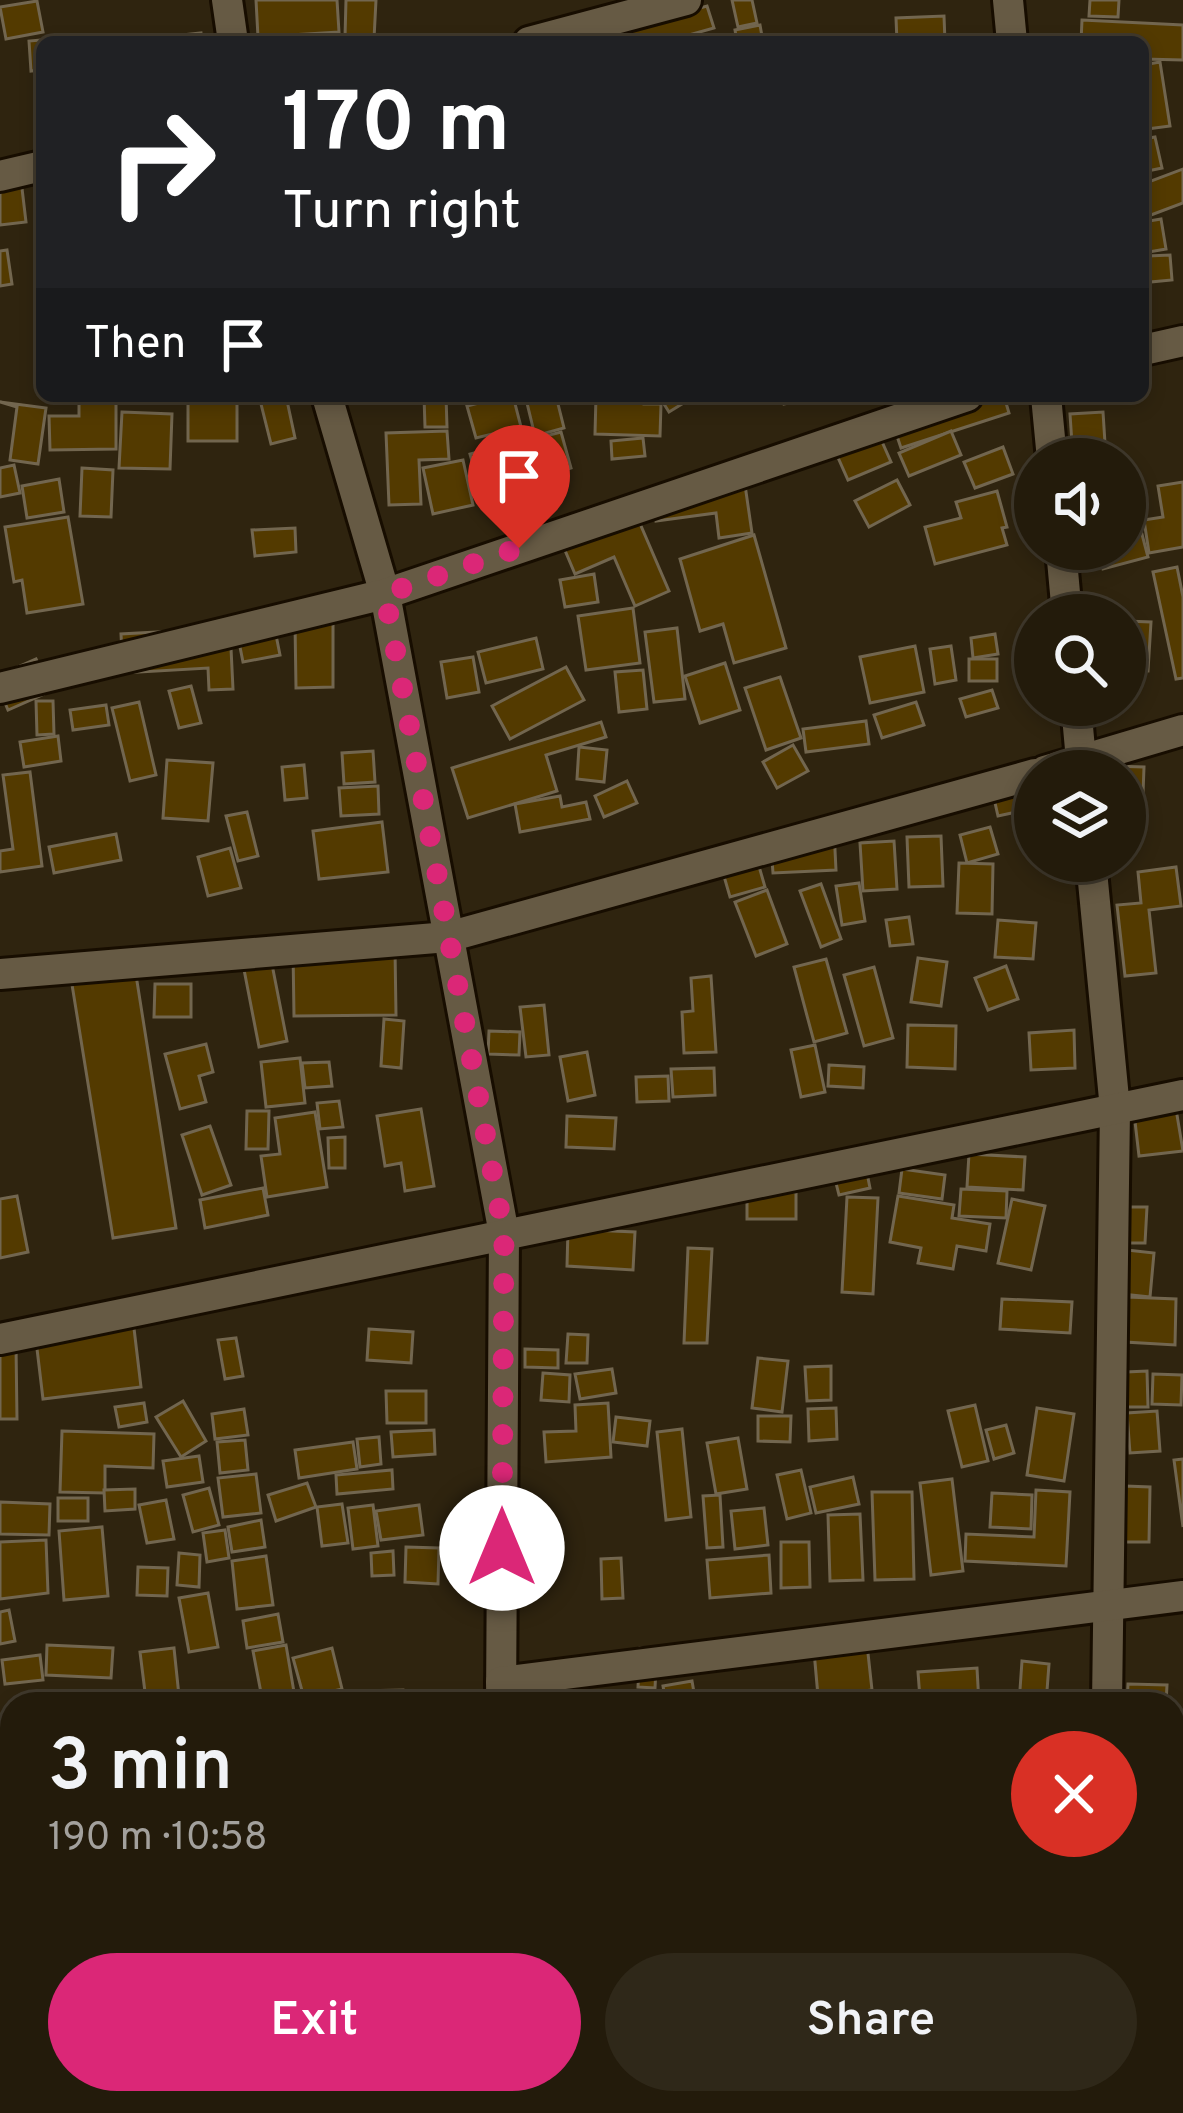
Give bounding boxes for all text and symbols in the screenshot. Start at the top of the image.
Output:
text: 170 m [282,75,510,181]
icon: right [84,84,240,240]
text: Turn right [282,179,521,248]
icon: arrive [210,312,276,378]
text: Then [84,317,186,374]
pin [468,425,570,548]
map controls [1014,438,1146,882]
button: sound [1014,438,1146,570]
icon: arrive [486,443,552,509]
button: search [1014,594,1146,726]
button: layers [1014,750,1146,882]
position arrow [439,1485,565,1611]
text: 3 min [48,1724,233,1816]
button: close [1011,1731,1137,1857]
text: 190 m · 10:58 [48,1815,268,1864]
button: Exit [48,1953,581,2091]
button: Share [605,1953,1137,2091]

